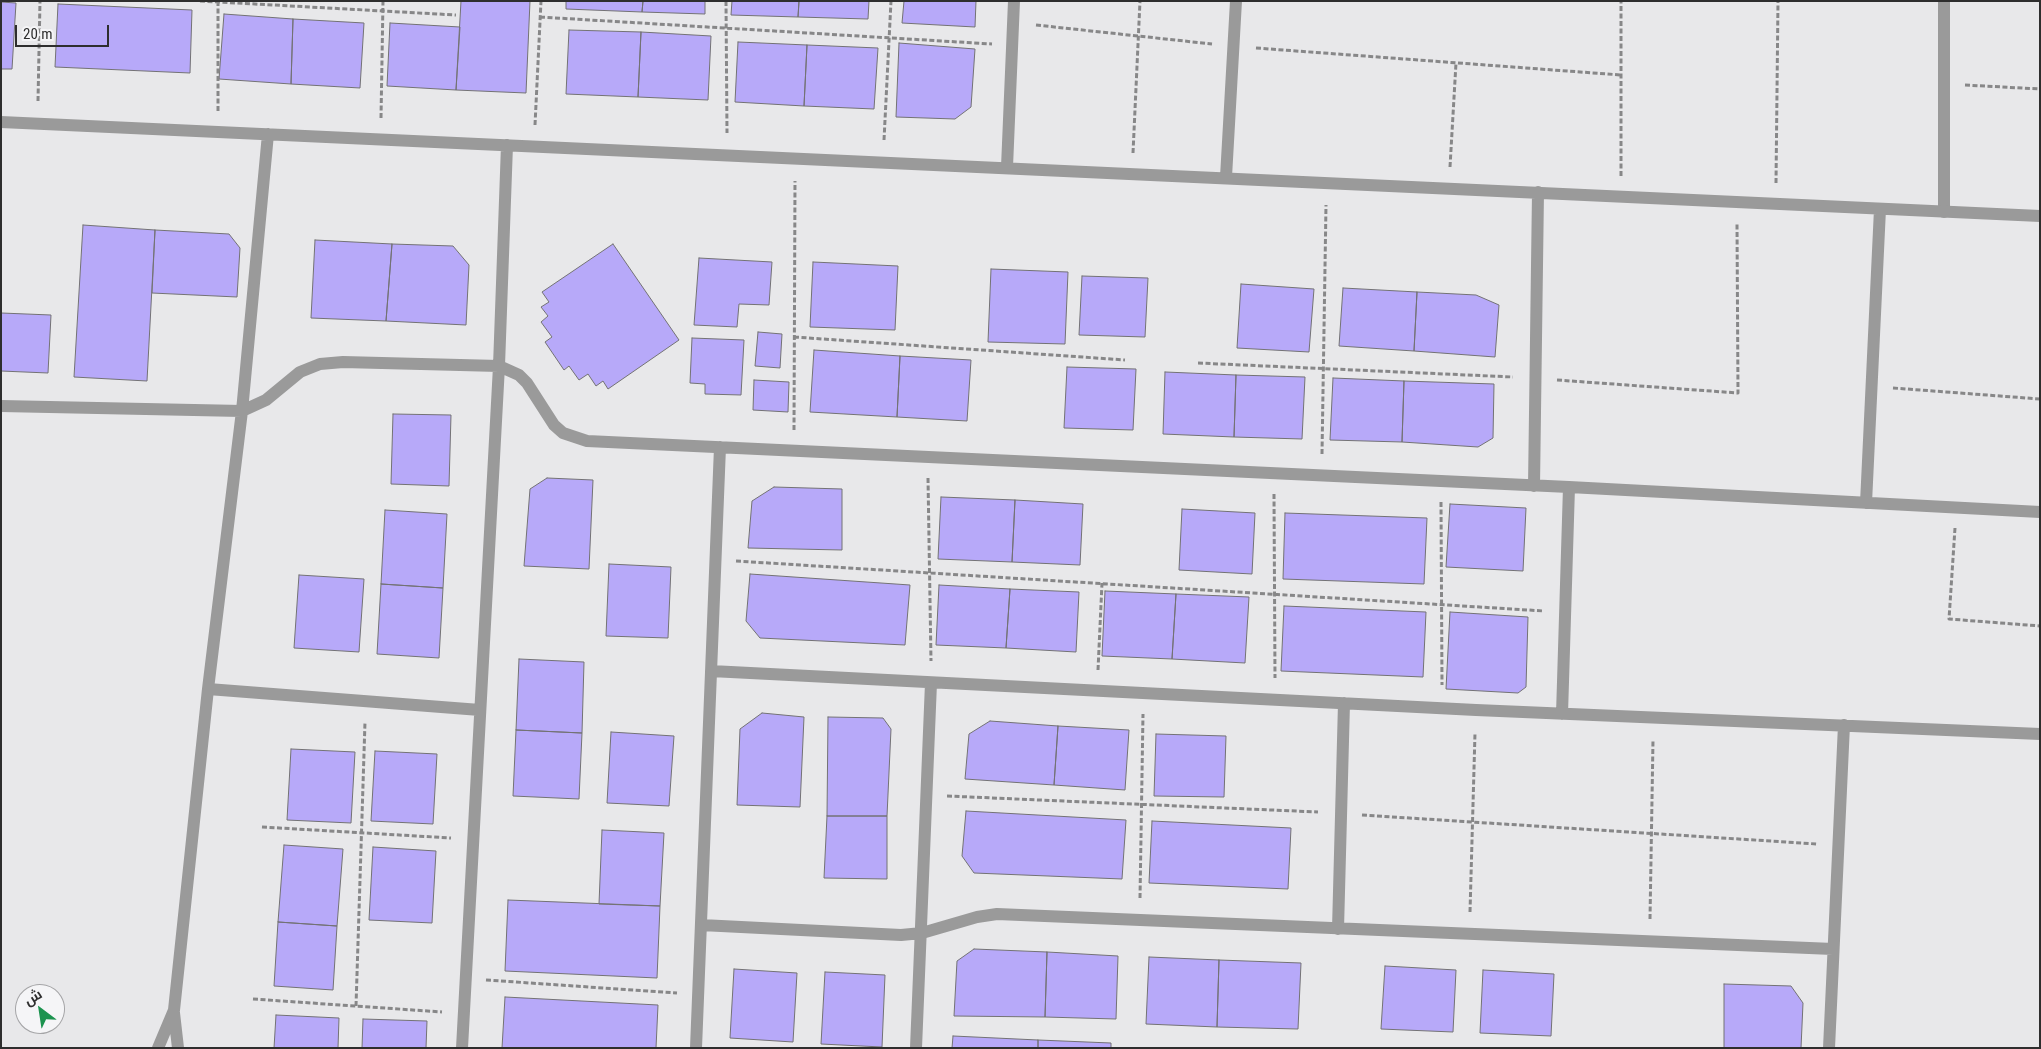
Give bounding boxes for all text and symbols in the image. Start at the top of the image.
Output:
scale bar [18,15,111,47]
text: 20 m [23,25,53,43]
north arrow [15,984,65,1034]
text: ش [21,986,45,1008]

